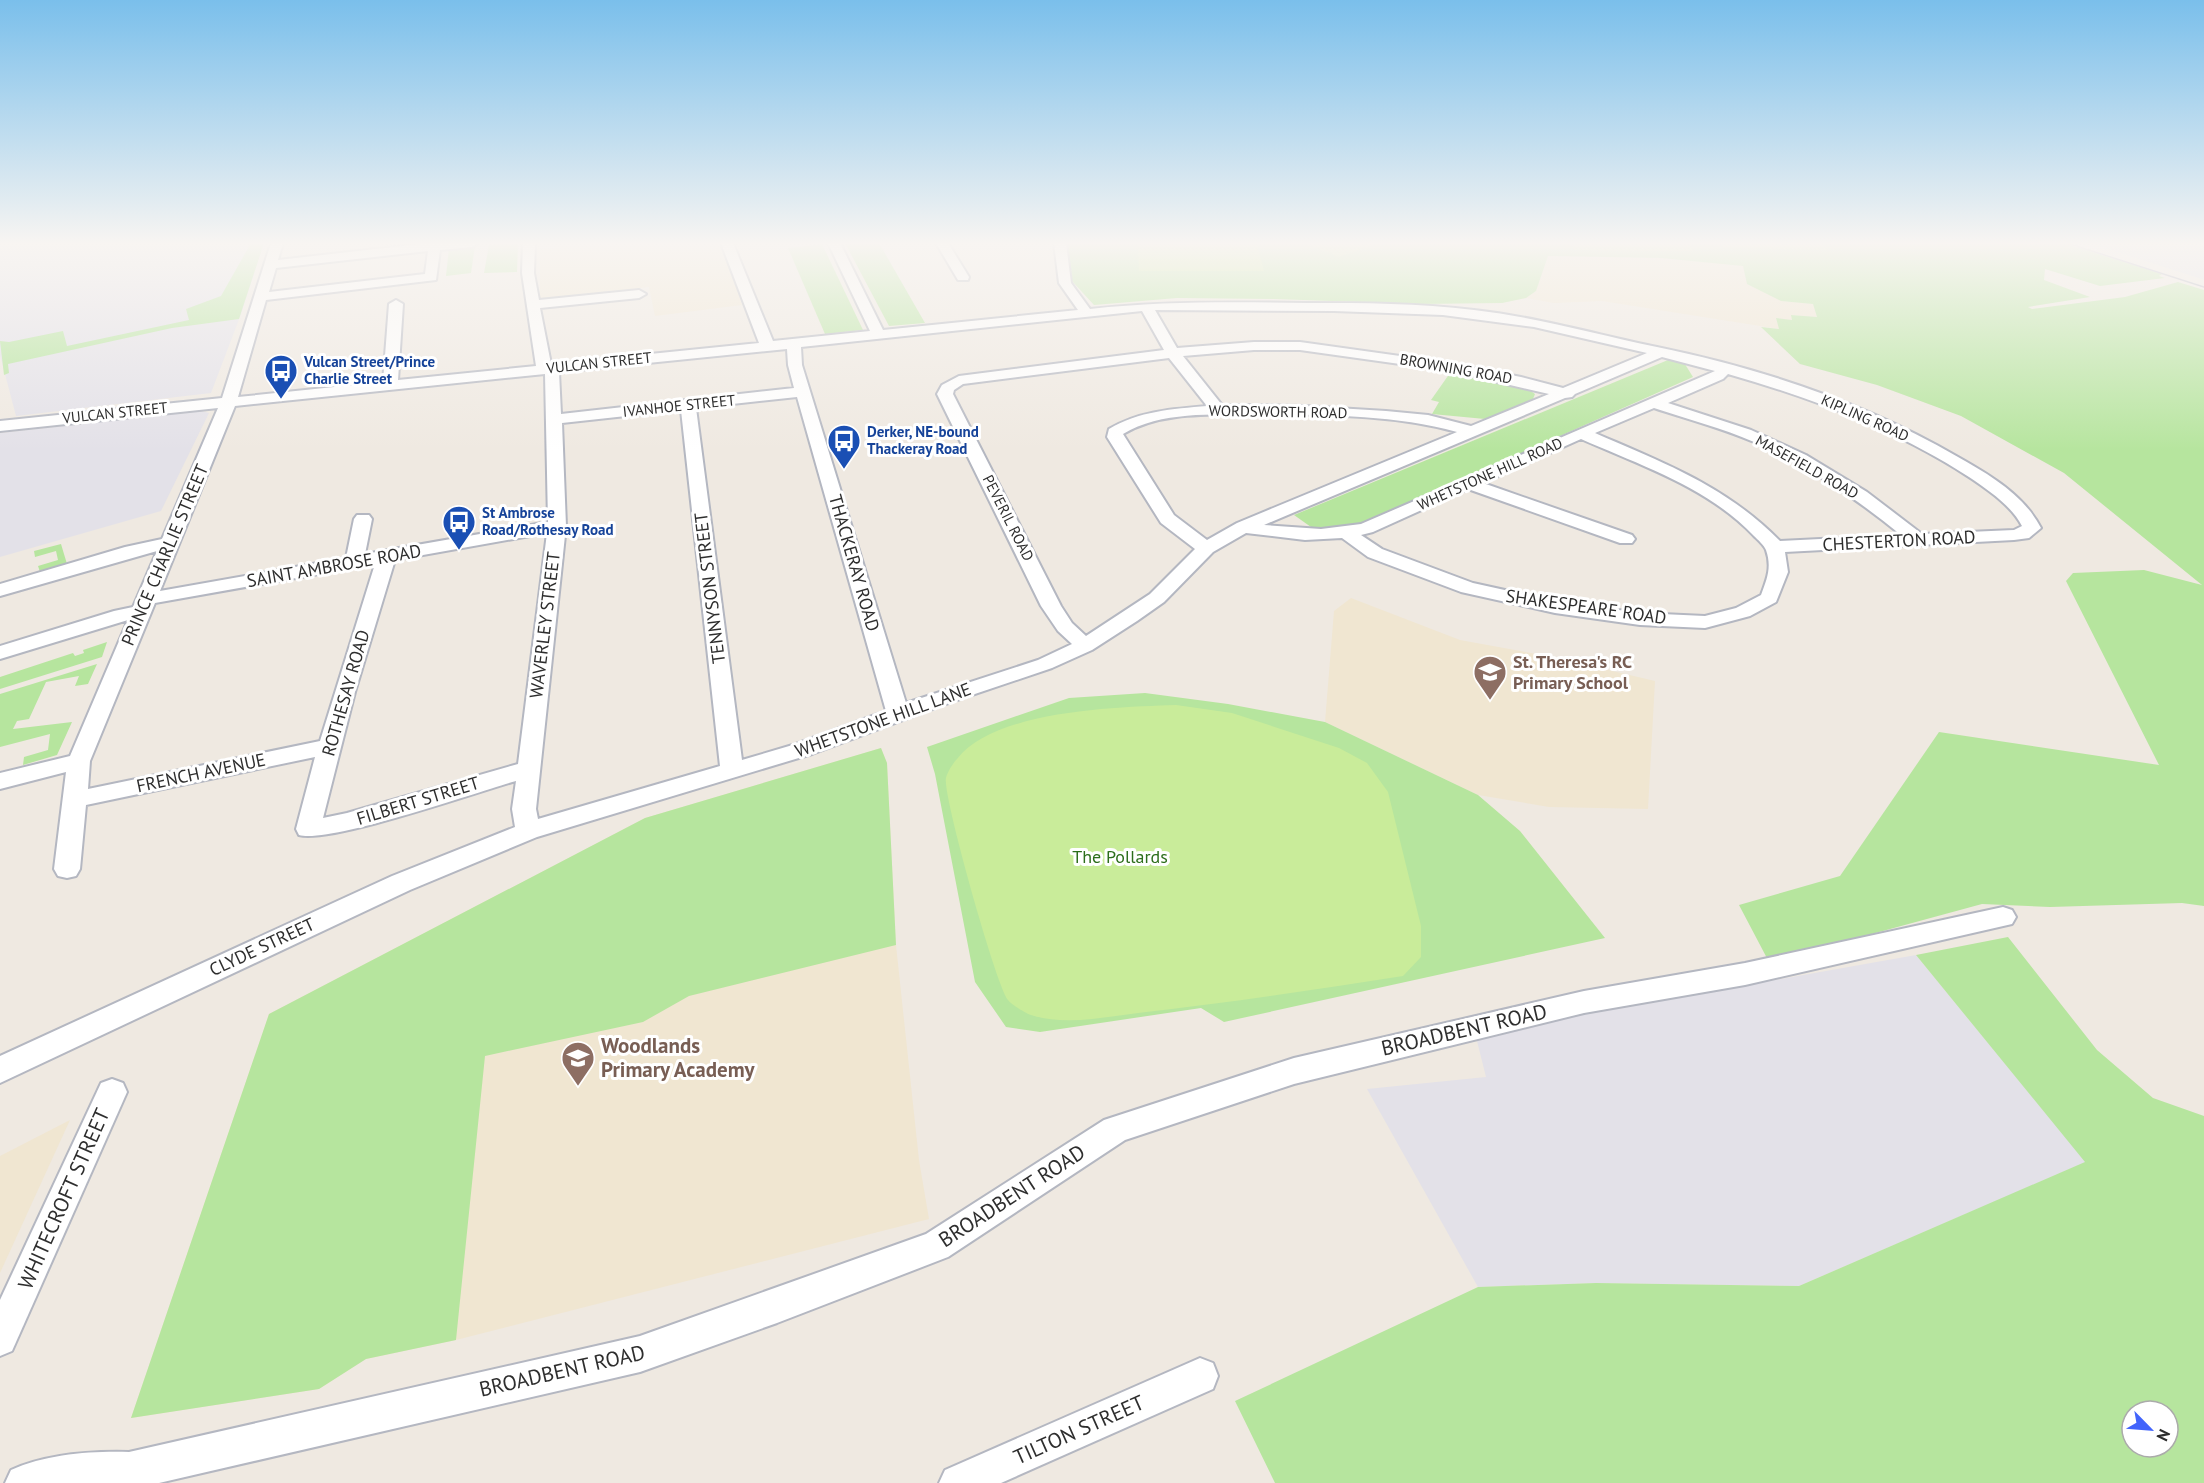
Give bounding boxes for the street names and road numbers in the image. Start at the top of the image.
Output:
street label: VULCAN STREET [544,347,653,378]
street label: BROWNING ROAD [1398,349,1514,388]
street label: IVANHOE STREET [622,390,737,421]
street label: KIPLING ROAD [1818,390,1912,445]
street label: VULCAN STREET [60,397,169,428]
street label: WORDSWORTH ROAD [1209,401,1347,422]
street label: MASEFIELD ROAD [1752,430,1862,503]
street label: WHETSTONE HILL ROAD [1414,433,1565,514]
street label: PRINCE CHARLIE STREET [116,461,213,649]
street label: PEVERIL ROAD [979,472,1038,564]
street label: THACKERAY ROAD [824,492,885,634]
street label: TENNYSON STREET [689,511,730,665]
street label: CHESTERTON ROAD [1822,525,1976,556]
street label: SAINT AMBROSE ROAD [245,539,423,592]
street label: WAVERLEY STREET [524,550,565,700]
street label: SHAKESPEARE ROAD [1504,584,1668,629]
street label: ROTHESAY ROAD [316,627,375,759]
street label: WHETSTONE HILL LANE [792,677,974,762]
street label: FRENCH AVENUE [134,748,268,797]
street label: FILBERT STREET [354,771,482,830]
street label: CLYDE STREET [205,912,318,981]
street label: BROADBENT ROAD [1378,997,1549,1062]
street label: WHITECROFT STREET [12,1104,116,1293]
street label: BROADBENT ROAD [933,1138,1090,1253]
street label: BROADBENT ROAD [476,1338,647,1403]
street label: TILTON STREET [1009,1389,1149,1470]

